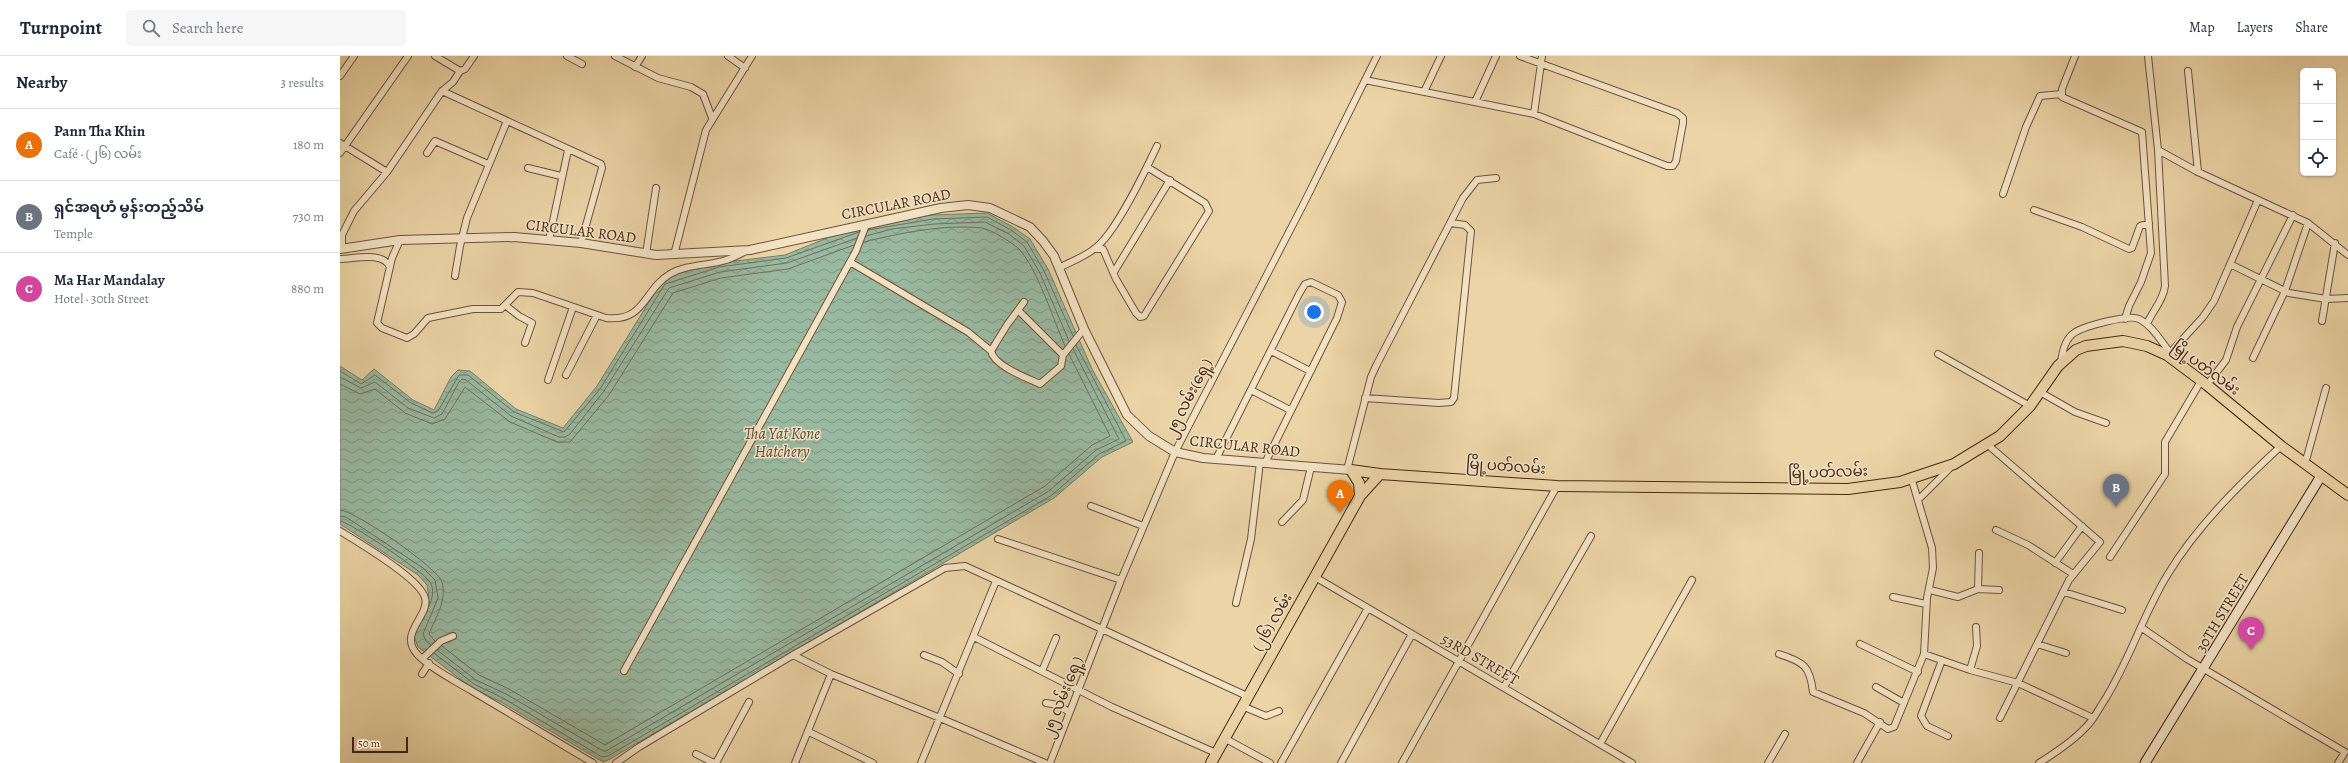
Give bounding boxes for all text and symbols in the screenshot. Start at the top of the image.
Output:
search box [126,10,406,46]
text: Turnpoint [20,15,102,41]
icon: search [140,17,162,39]
text: Search here [172,18,243,38]
text: Map [2189,18,2215,37]
text: Layers [2237,18,2273,37]
text: Share [2295,18,2328,37]
map controls [2300,68,2336,176]
button: + [2300,68,2336,104]
text: Nearby [16,71,67,94]
text: 3 results [280,74,324,91]
button: − [2300,104,2336,140]
text: Pann Tha Khin [54,121,145,141]
text: A [25,136,33,153]
text: 180 m [293,136,324,153]
button: locate [2300,140,2336,176]
text: Café · (၂၆) လမ်း [54,145,142,162]
street label: CIRCULAR ROAD [840,184,952,224]
text: ရှင်အရဟံ မွန်းတည့်သိမ် [54,197,204,217]
text: B [25,208,33,225]
text: 730 m [293,208,324,225]
street label: CIRCULAR ROAD [525,214,637,248]
text: Temple [54,225,93,242]
text: Ma Har Mandalay [54,270,165,290]
text: C [25,280,33,297]
text: 880 m [291,280,324,297]
text: Hotel · 30th Street [54,290,149,307]
your location [1304,302,1324,322]
street label: မြို့ပတ်လမ်း [2167,336,2244,401]
street label: ၂၅ လမ်း(ရှေ့) [1160,355,1218,442]
water label: Tha Yat Kone Hatchery [744,423,820,463]
street label: CIRCULAR ROAD [1189,430,1301,462]
street label: မြို့ပတ်လမ်း [1465,453,1547,481]
street label: မြို့ပတ်လမ်း [1788,461,1868,485]
pin: B [2103,474,2129,507]
pin: A [1327,480,1353,513]
street label: 30TH STREET [2191,569,2254,656]
street label: (၂၆) လမ်း [1247,589,1298,656]
pin: C [2238,617,2264,650]
street label: 53RD STREET [1437,629,1523,690]
street label: ၂၅ လမ်း(ရှေ့) [1037,653,1089,741]
scale bar [352,735,408,754]
text: 50 m [358,736,380,751]

